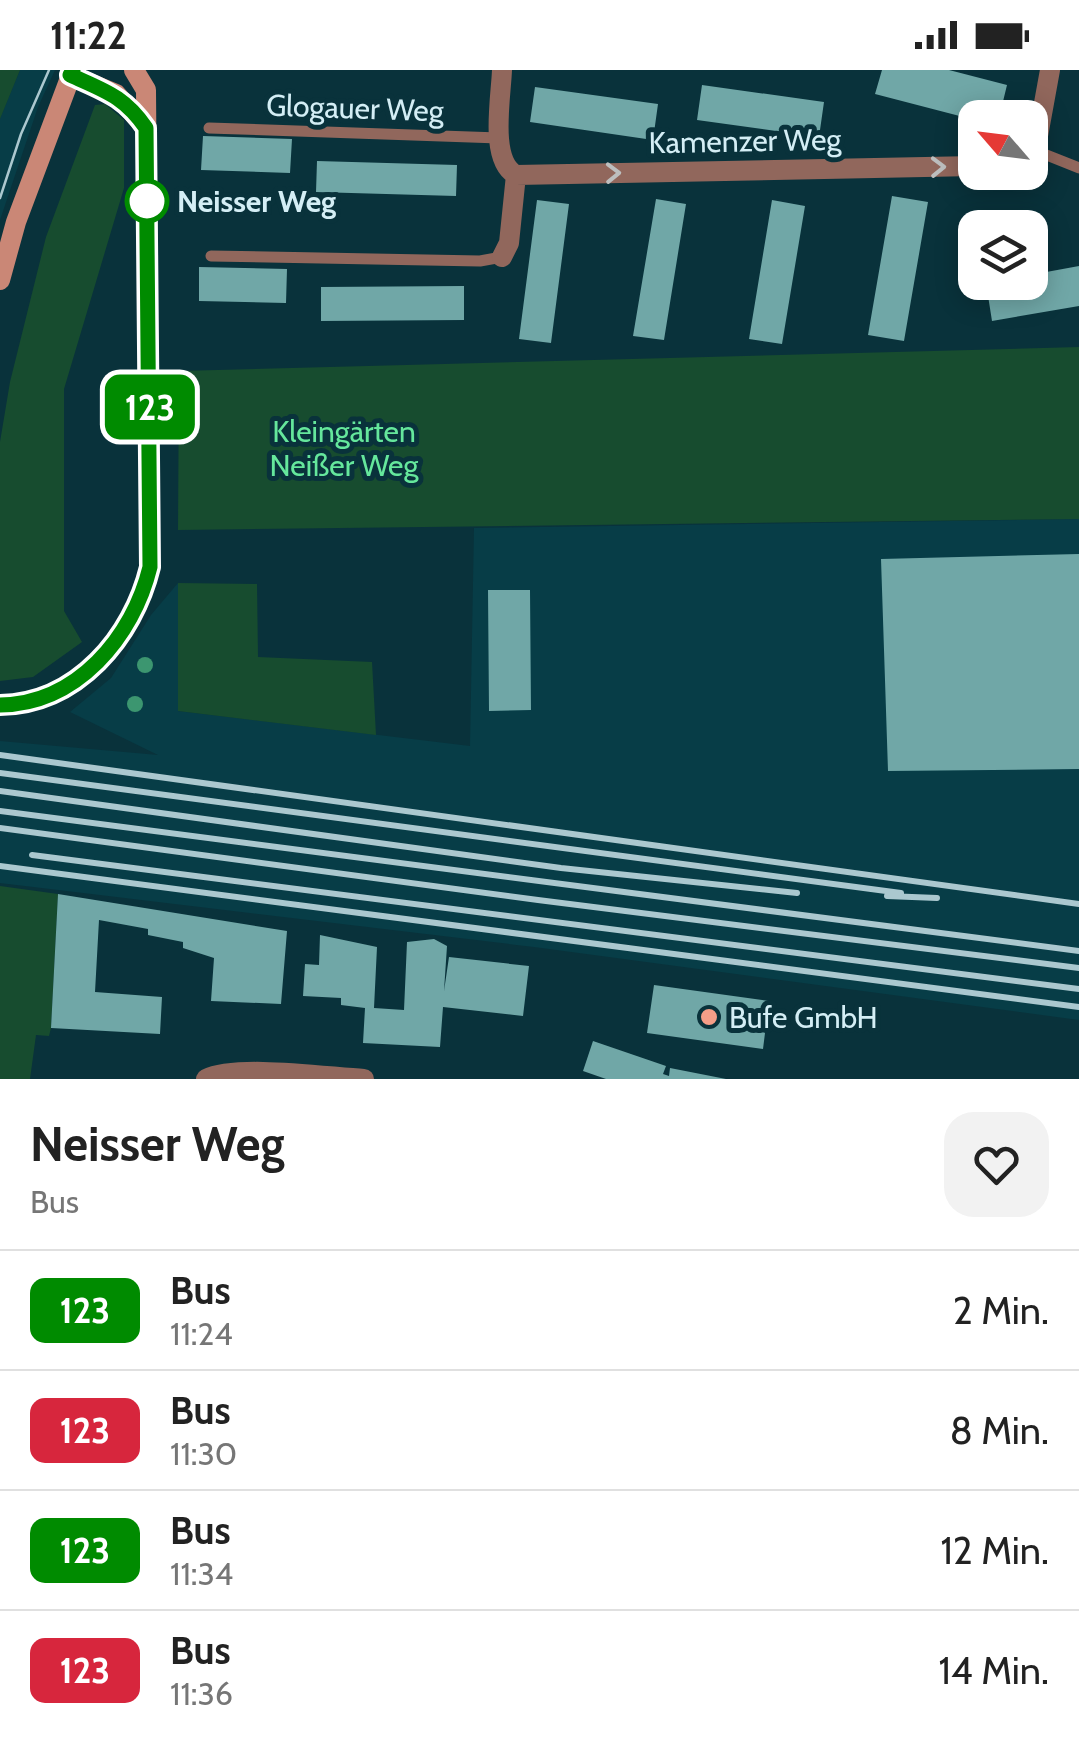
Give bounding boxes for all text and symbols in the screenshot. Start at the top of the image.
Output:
text: 11:22 [50,12,127,59]
street label: Glogauer Weg [266,86,445,130]
north arrow [958,100,1048,190]
map controls [958,100,1048,300]
street label: Kamenzer Weg [648,121,843,161]
one-way arrow [931,156,947,177]
one-way arrow [606,163,622,184]
marker: Neisser Weg [126,180,168,222]
place label: Neisser Weg [177,183,336,220]
button: layers [958,210,1048,300]
line badge: 123 [92,374,208,440]
text: 123 [125,386,175,429]
park label: Kleingärten Neißer Weg [270,413,419,484]
place label: Bufe GmbH [729,999,878,1036]
marker: Bufe GmbH [698,1006,720,1028]
button: heart [944,1112,1049,1217]
text: Neisser Weg [30,1115,285,1173]
text: Bus [30,1182,79,1221]
text: Bus [170,1267,231,1314]
text: 2 Min. [953,1287,1049,1334]
text: 123 [60,1289,110,1332]
text: 11:24 [170,1314,233,1353]
text: Bus [170,1387,231,1434]
text: 8 Min. [950,1407,1049,1454]
text: 123 [60,1409,110,1452]
text: 11:30 [170,1434,237,1473]
text: Bus [170,1507,231,1554]
text: 12 Min. [940,1527,1049,1574]
text: 123 [60,1529,110,1572]
text: 11:34 [170,1554,233,1593]
text: Bus [170,1627,231,1674]
text: 14 Min. [938,1647,1049,1694]
text: 123 [60,1649,110,1692]
text: 11:36 [170,1674,233,1713]

